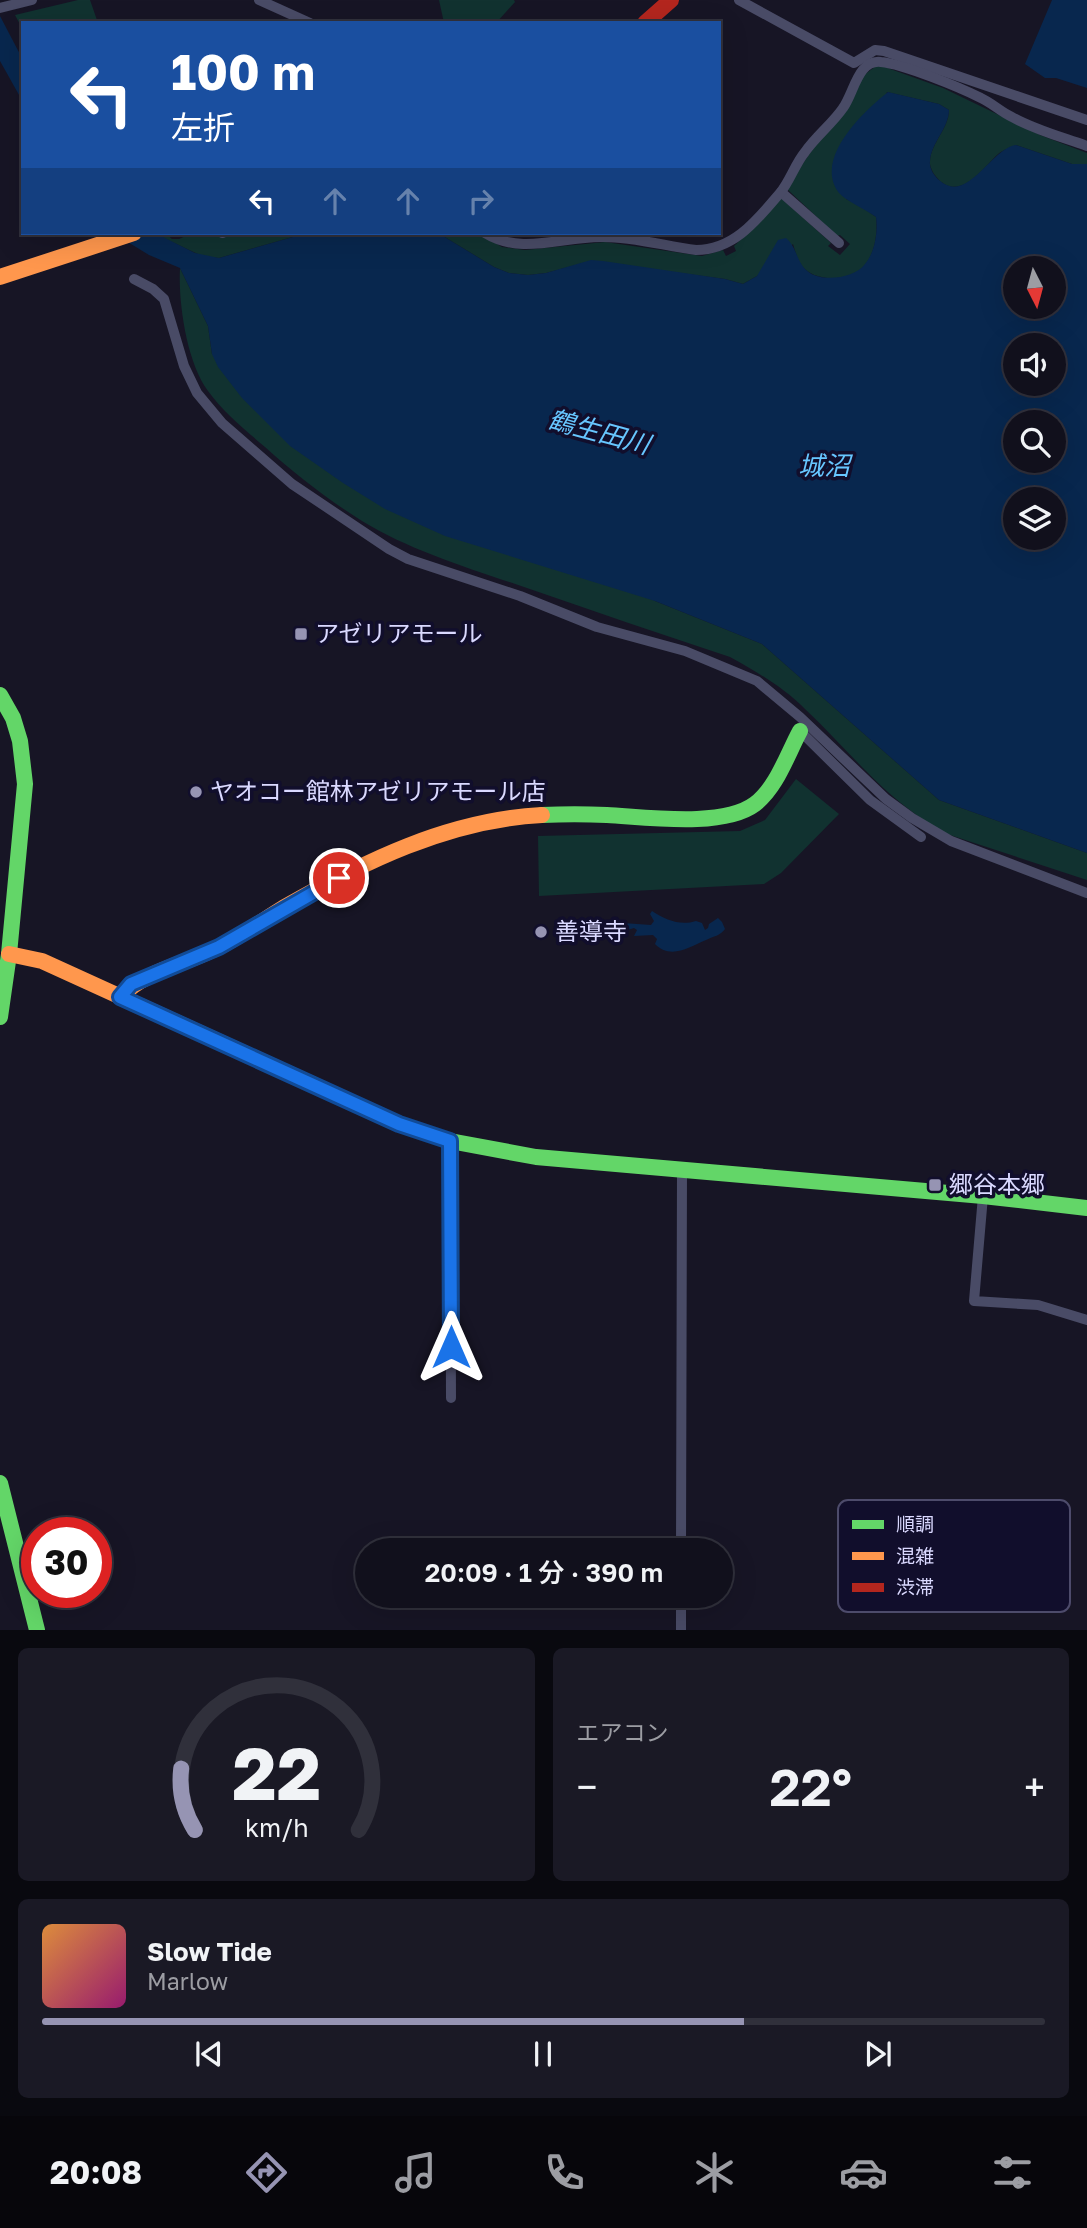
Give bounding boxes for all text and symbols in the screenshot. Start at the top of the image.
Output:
text: 100 m [171,42,315,101]
icon: left [56,49,147,140]
text: 左折 [171,108,235,146]
icon: left [243,182,281,220]
icon: ahead [316,182,354,220]
icon: ahead [389,182,427,220]
icon: right [462,182,500,220]
north arrow [1003,256,1066,318]
map controls [1003,256,1066,550]
button: sound [1003,333,1066,396]
water label: 鶴生田川 [545,403,656,461]
button: search [1003,410,1066,473]
water label: 城沼 [798,450,854,481]
button: layers [1003,487,1066,550]
place label: アゼリアモール [315,618,483,647]
marker: アゼリアモール [293,626,309,642]
place label: ヤオコー館林アゼリアモール店 [210,776,546,805]
marker: ヤオコー館林アゼリアモール店 [188,784,204,800]
pin [309,848,369,908]
icon: arrive [320,859,358,897]
place label: 善導寺 [555,916,627,945]
marker: 善導寺 [533,924,549,940]
place label: 郷谷本郷 [949,1169,1045,1198]
marker: 郷谷本郷 [927,1177,943,1193]
position arrow [414,1310,488,1384]
legend [838,1500,1070,1612]
text: 順調 [896,1512,934,1535]
speed limit sign: 30 [21,1517,112,1608]
text: 混雑 [896,1544,934,1567]
text: 20:09 · 1 分 · 390 m [425,1557,663,1588]
text: 渋滞 [896,1575,934,1598]
text: エアコン [577,1718,669,1746]
text: 22 [232,1730,321,1817]
text: 22° [769,1755,852,1817]
text: − [577,1764,597,1809]
text: + [1024,1764,1045,1809]
text: km/h [244,1812,308,1843]
text: Slow Tide [147,1936,272,1967]
text: Marlow [147,1967,228,1995]
icon: previous [190,2035,228,2073]
icon: pause [524,2035,562,2073]
icon: next [859,2035,897,2073]
icon: directions [242,2148,291,2197]
icon: music [391,2148,440,2197]
icon: phone [540,2148,589,2197]
icon: climate [690,2148,739,2197]
icon: car [839,2148,888,2197]
icon: filters [988,2148,1037,2197]
text: 20:08 [50,2153,142,2191]

